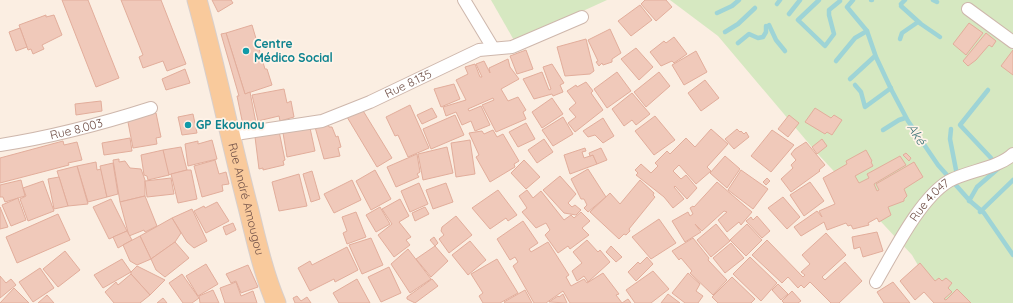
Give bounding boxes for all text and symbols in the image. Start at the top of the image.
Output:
place label: Centre Médico Social [254,36,333,65]
marker: Centre Médico Social [241,46,251,56]
street label: Rue 8.135 [382,66,434,101]
street label: Rue 8.003 [48,115,104,142]
place label: GP Ekounou [196,117,265,132]
marker: GP Ekounou [183,120,193,130]
water label: Aké [904,120,930,148]
street label: Rue André Amougou [225,141,268,257]
street label: Rue 4.047 [906,175,952,224]

